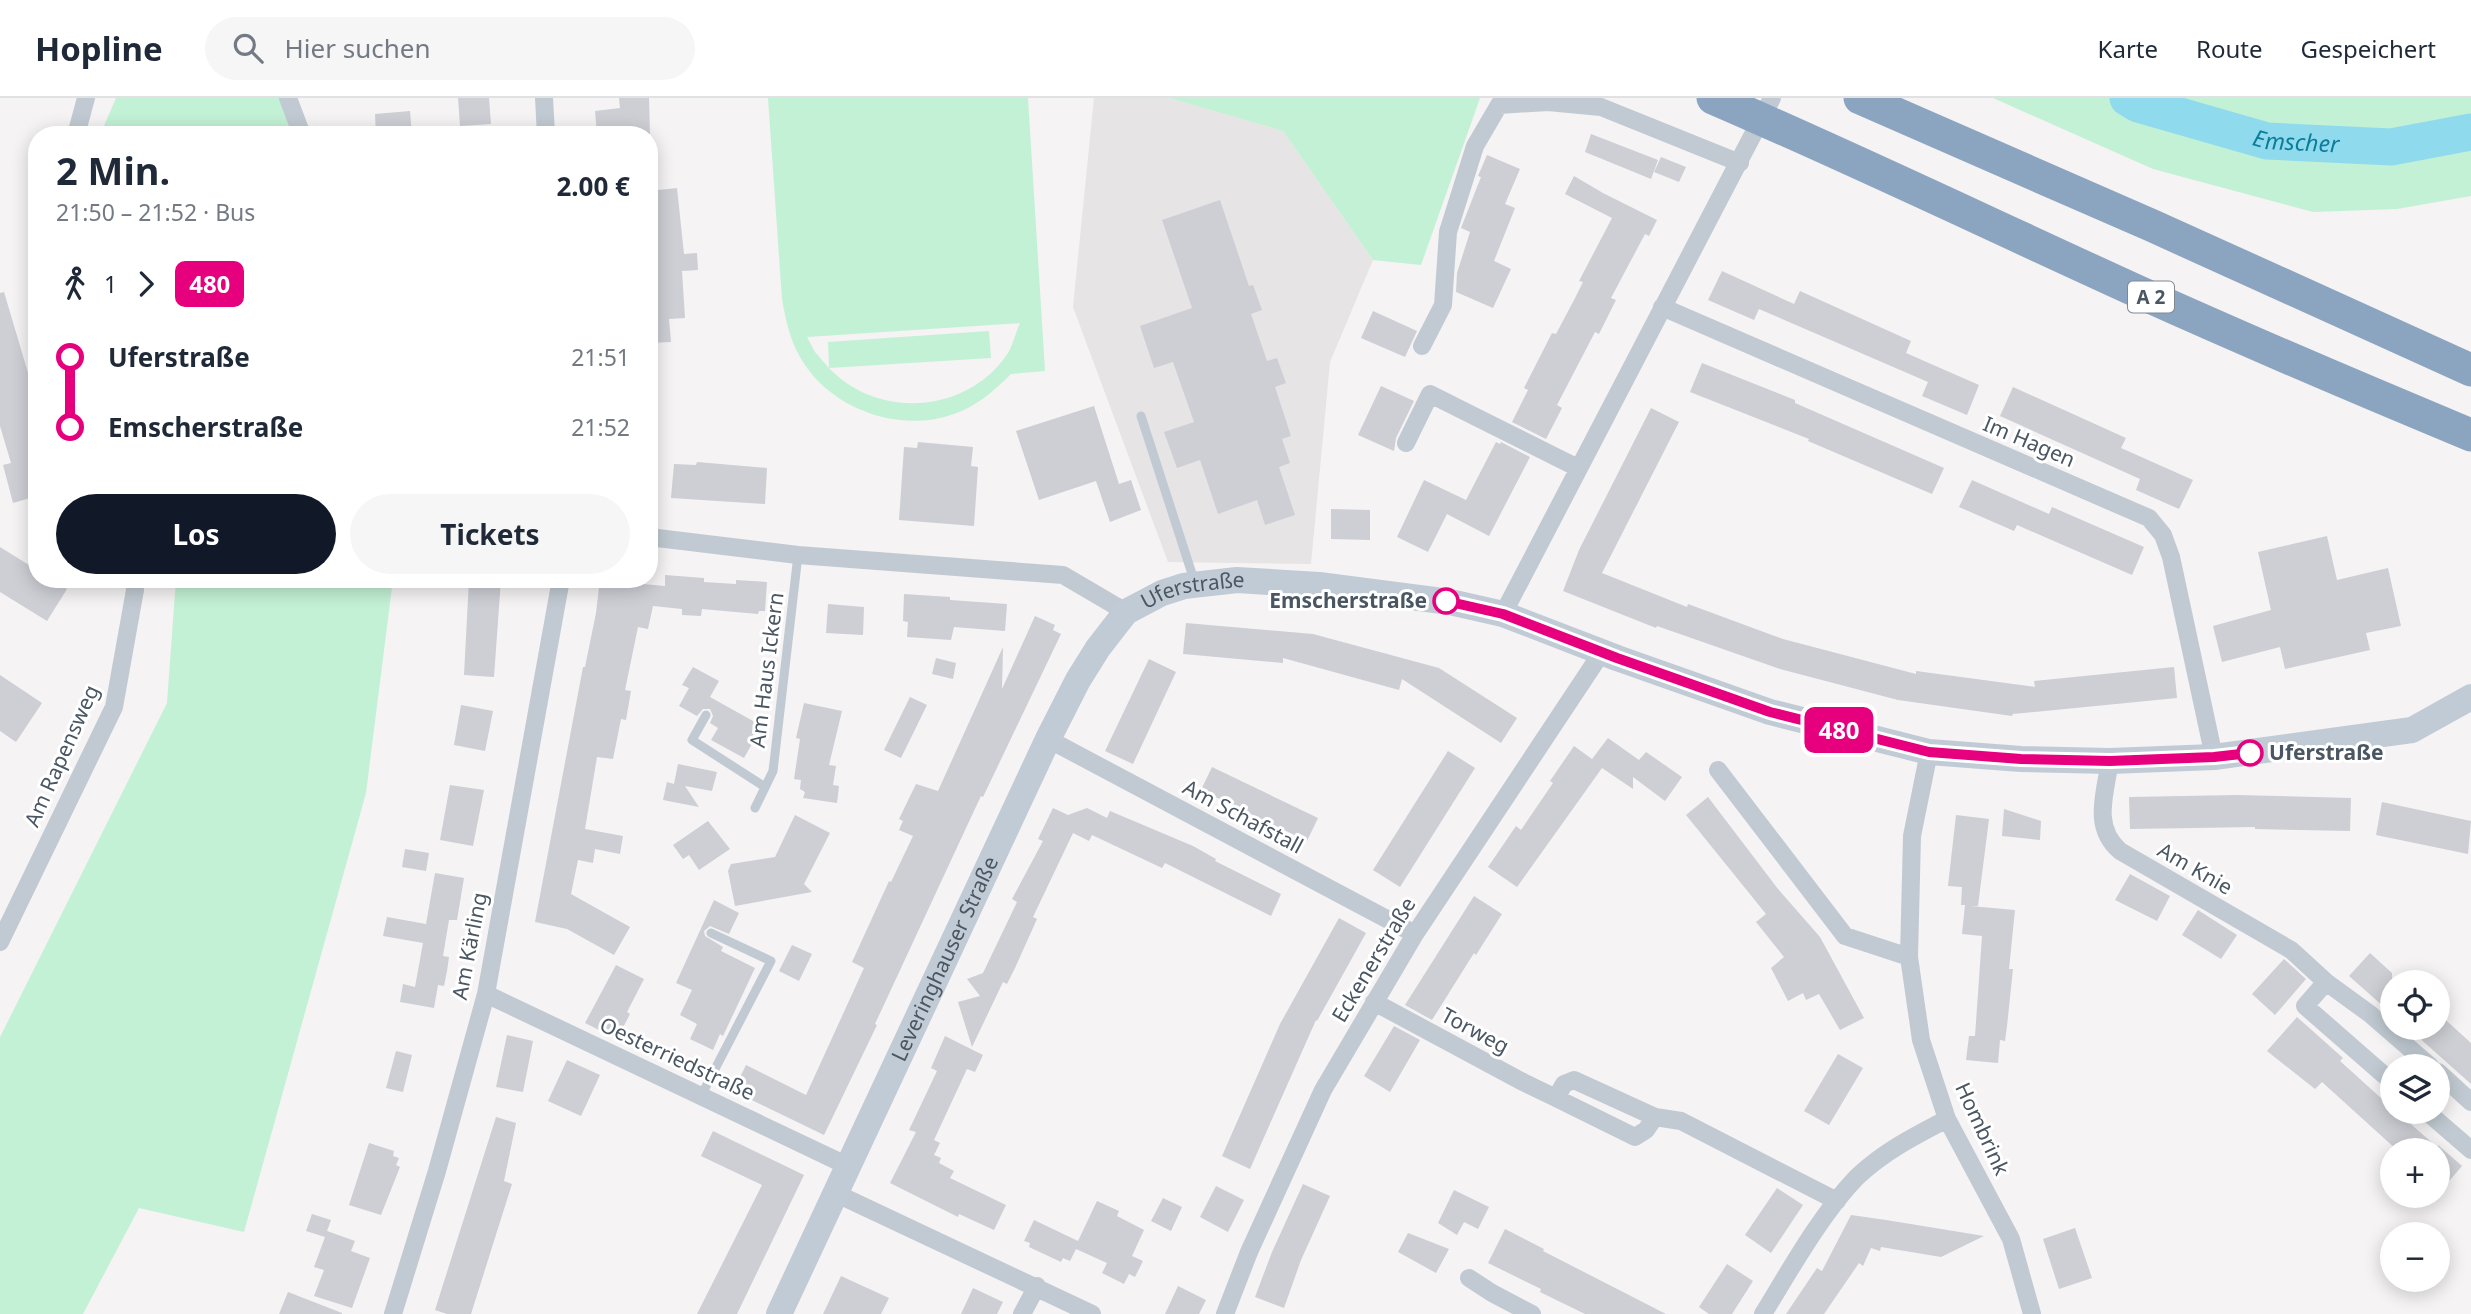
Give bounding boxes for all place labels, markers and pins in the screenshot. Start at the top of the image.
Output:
place label: Emscherstraße [1269,586,1427,614]
marker: Emscherstraße [1433,588,1459,614]
place label: Uferstraße [2269,738,2383,766]
marker: Uferstraße [2237,740,2263,766]

